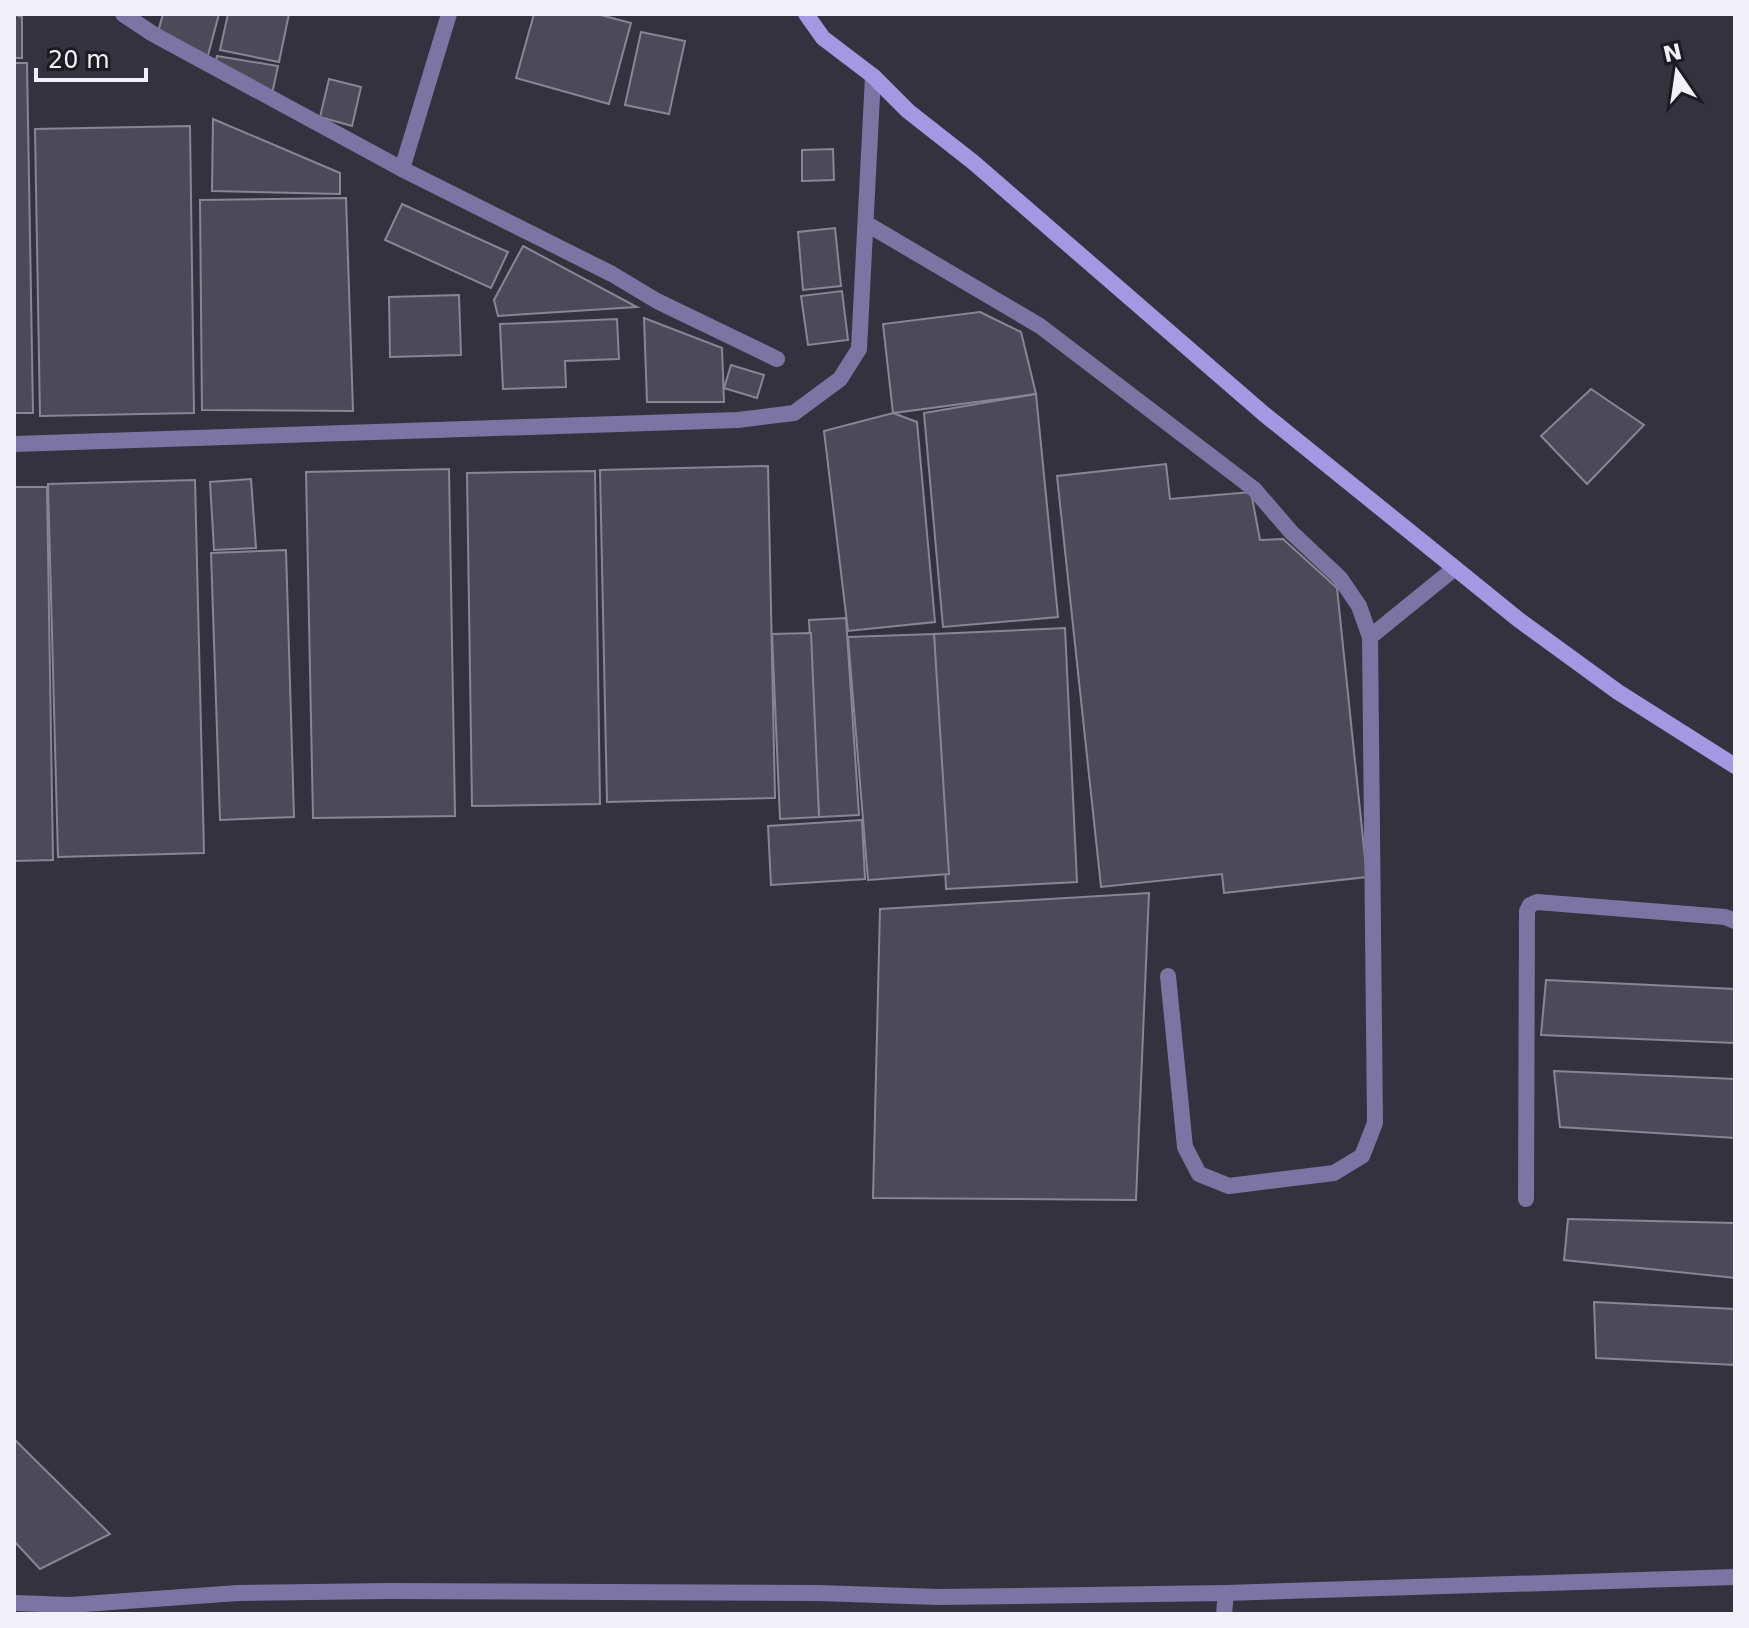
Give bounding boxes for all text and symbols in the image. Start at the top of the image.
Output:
scale bar [36,32,146,82]
north arrow [1637,32,1717,112]
text: N [1661,39,1684,67]
text: 20 m [48,46,110,74]

